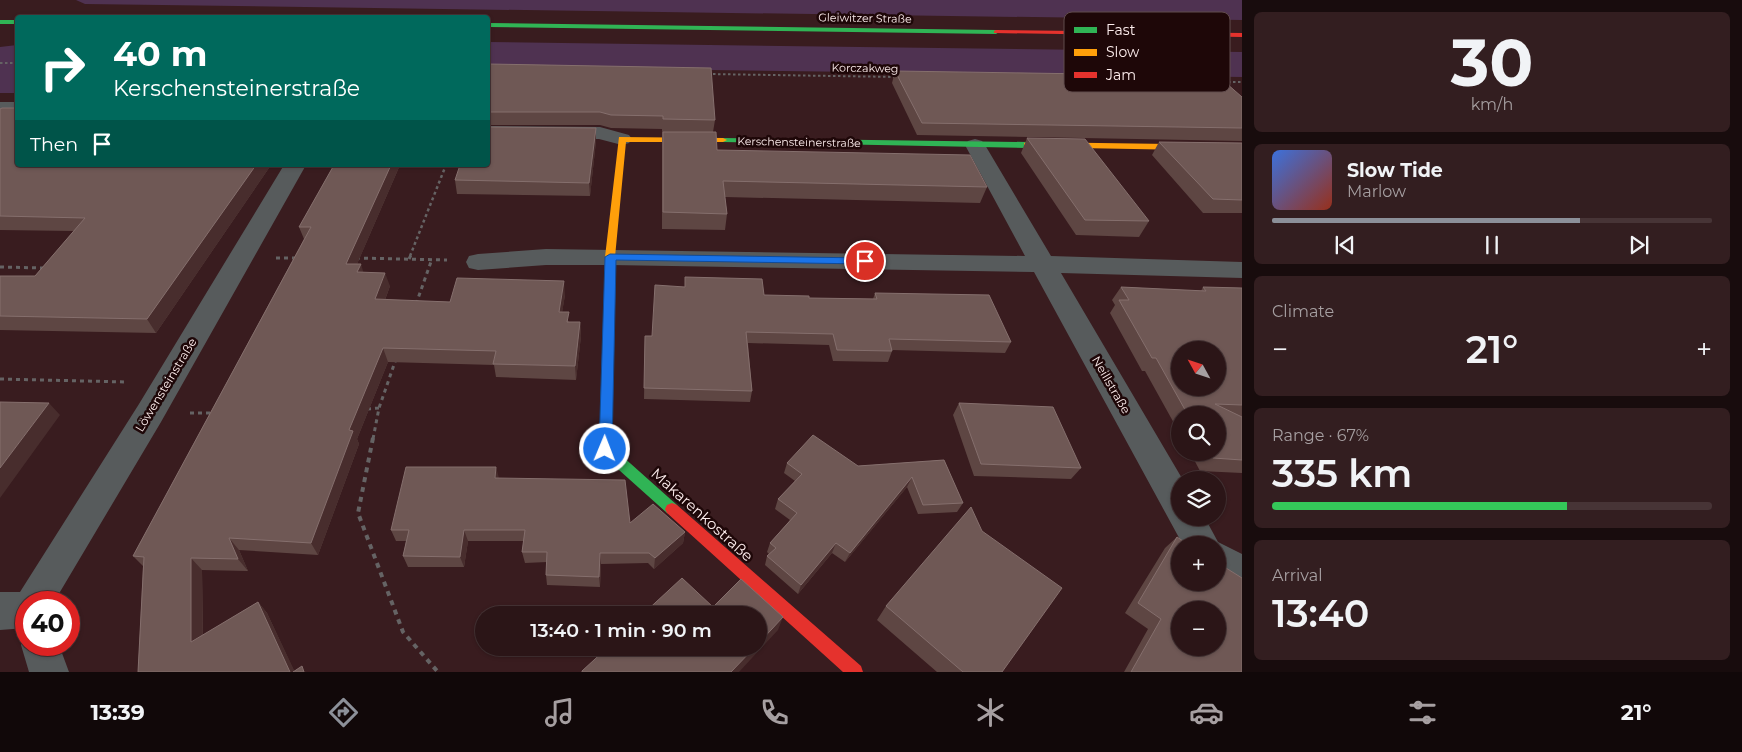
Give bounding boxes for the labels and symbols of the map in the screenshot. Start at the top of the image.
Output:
street label: Gleiwitzer Straße [818,10,912,26]
legend [1064,12,1230,92]
text: Fast [1106,21,1136,39]
text: Slow [1106,43,1140,61]
street label: Korczakweg [831,60,899,76]
text: Jam [1105,66,1136,84]
street label: Kerschensteinerstraße [737,134,861,150]
pin [844,240,886,282]
street label: Löwensteinstraße [132,335,199,434]
north arrow [1171,341,1226,396]
street label: Neillstraße [1089,353,1134,416]
position arrow [578,422,630,474]
street label: Makarenkostraße [647,464,757,565]
speed limit sign: 40 [15,591,80,656]

